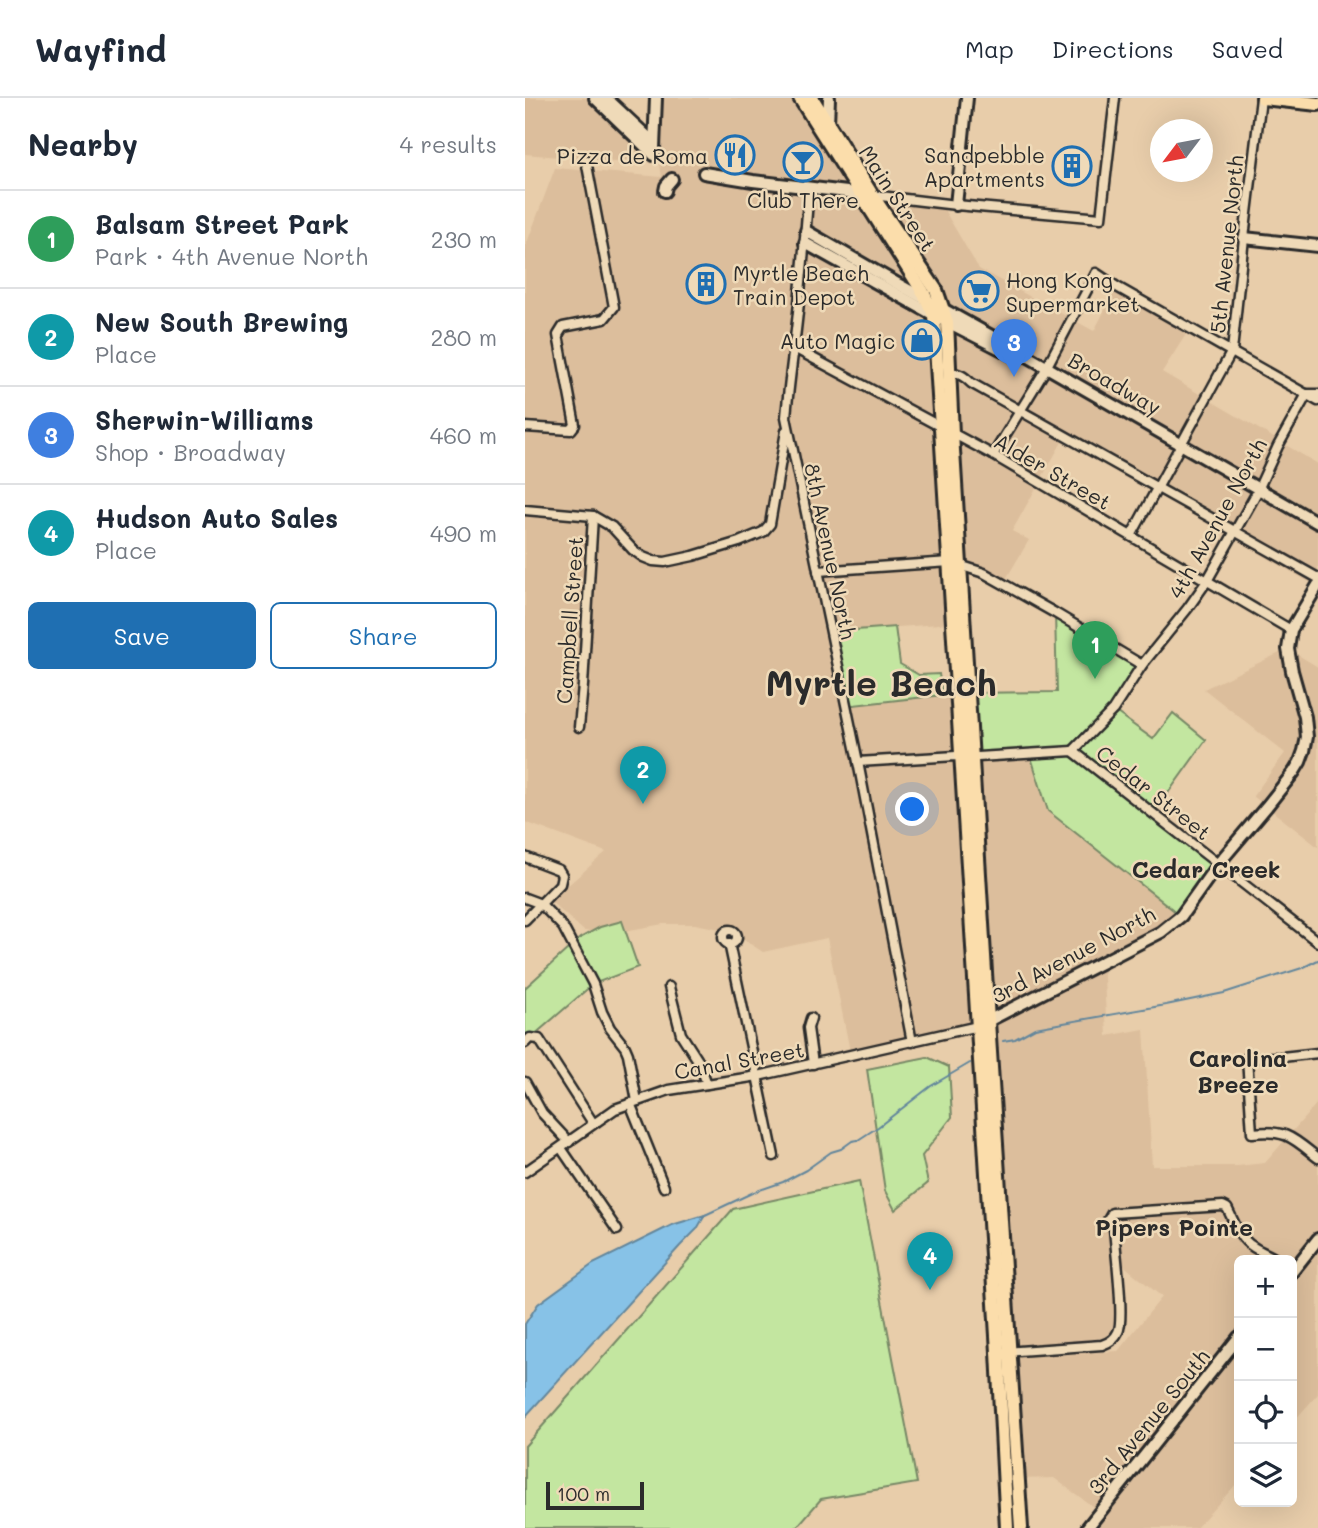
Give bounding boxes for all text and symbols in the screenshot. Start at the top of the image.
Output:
text: Wayfind [35,27,166,70]
text: Map [965,33,1014,64]
text: Directions [1052,33,1174,64]
text: Saved [1212,33,1283,64]
north arrow [1150,119,1213,182]
text: Nearby [28,124,138,164]
text: 4 results [400,129,497,159]
restaurant icon: Pizza de Roma [714,134,756,176]
street label: Main Street [854,140,942,256]
bar icon: Club There [782,141,824,183]
place label: Sandpebble Apartments [924,141,1045,192]
place label: Pizza de Roma [557,142,708,169]
building icon: Sandpebble Apartments [1051,145,1093,187]
street label: 5th Avenue North [1203,154,1249,334]
place label: Club There [747,186,859,213]
text: Balsam Street Park [95,207,349,241]
text: 1 [46,224,56,254]
text: 230 m [431,224,497,254]
text: Park · 4th Avenue North [95,241,368,271]
place label: Myrtle Beach Train Depot [733,259,869,310]
building icon: Myrtle Beach Train Depot [685,263,727,305]
place label: Hong Kong Supermarket [1006,266,1140,317]
supermarket icon: Hong Kong Supermarket [958,270,1000,312]
text: New South Brewing [95,305,348,339]
shop icon: Auto Magic [901,319,943,361]
pin: 3 [991,319,1037,377]
text: 2 [45,322,57,352]
text: 280 m [430,322,497,352]
place label: Auto Magic [780,327,895,354]
text: Place [95,339,157,369]
street label: Broadway [1064,346,1166,420]
text: Sherwin-Williams [95,403,314,437]
text: 3 [44,420,58,450]
text: 460 m [430,420,497,450]
street label: Alder Street [990,427,1116,515]
street label: 4th Avenue North [1162,433,1272,603]
text: Shop · Broadway [95,437,286,467]
street label: 8th Avenue North [799,460,863,642]
text: Hudson Auto Sales [95,501,338,535]
text: 4 [44,518,58,548]
text: 490 m [430,518,497,548]
text: Place [95,535,157,565]
street label: Campbell Street [550,535,588,705]
button: Save [28,602,256,669]
button: Share [270,602,497,669]
pin: 1 [1072,621,1118,679]
district label: Myrtle Beach [765,659,997,705]
street label: Cedar Street [1091,739,1217,845]
pin: 2 [620,746,666,804]
your location [895,792,929,826]
district label: Cedar Creek [1132,854,1280,884]
street label: 3rd Avenue North [986,899,1160,1009]
street label: Canal Street [672,1035,806,1085]
district label: Carolina Breeze [1189,1043,1287,1099]
district label: Pipers Pointe [1095,1212,1253,1242]
pin: 4 [907,1232,953,1290]
map controls [1234,1255,1297,1507]
button: + [1234,1255,1297,1318]
button: − [1234,1318,1297,1381]
street label: 3rd Avenue South [1081,1343,1215,1499]
button: locate [1234,1381,1297,1444]
button: layers [1234,1444,1297,1507]
scale bar [546,1479,644,1511]
text: 100 m [557,1481,610,1506]

